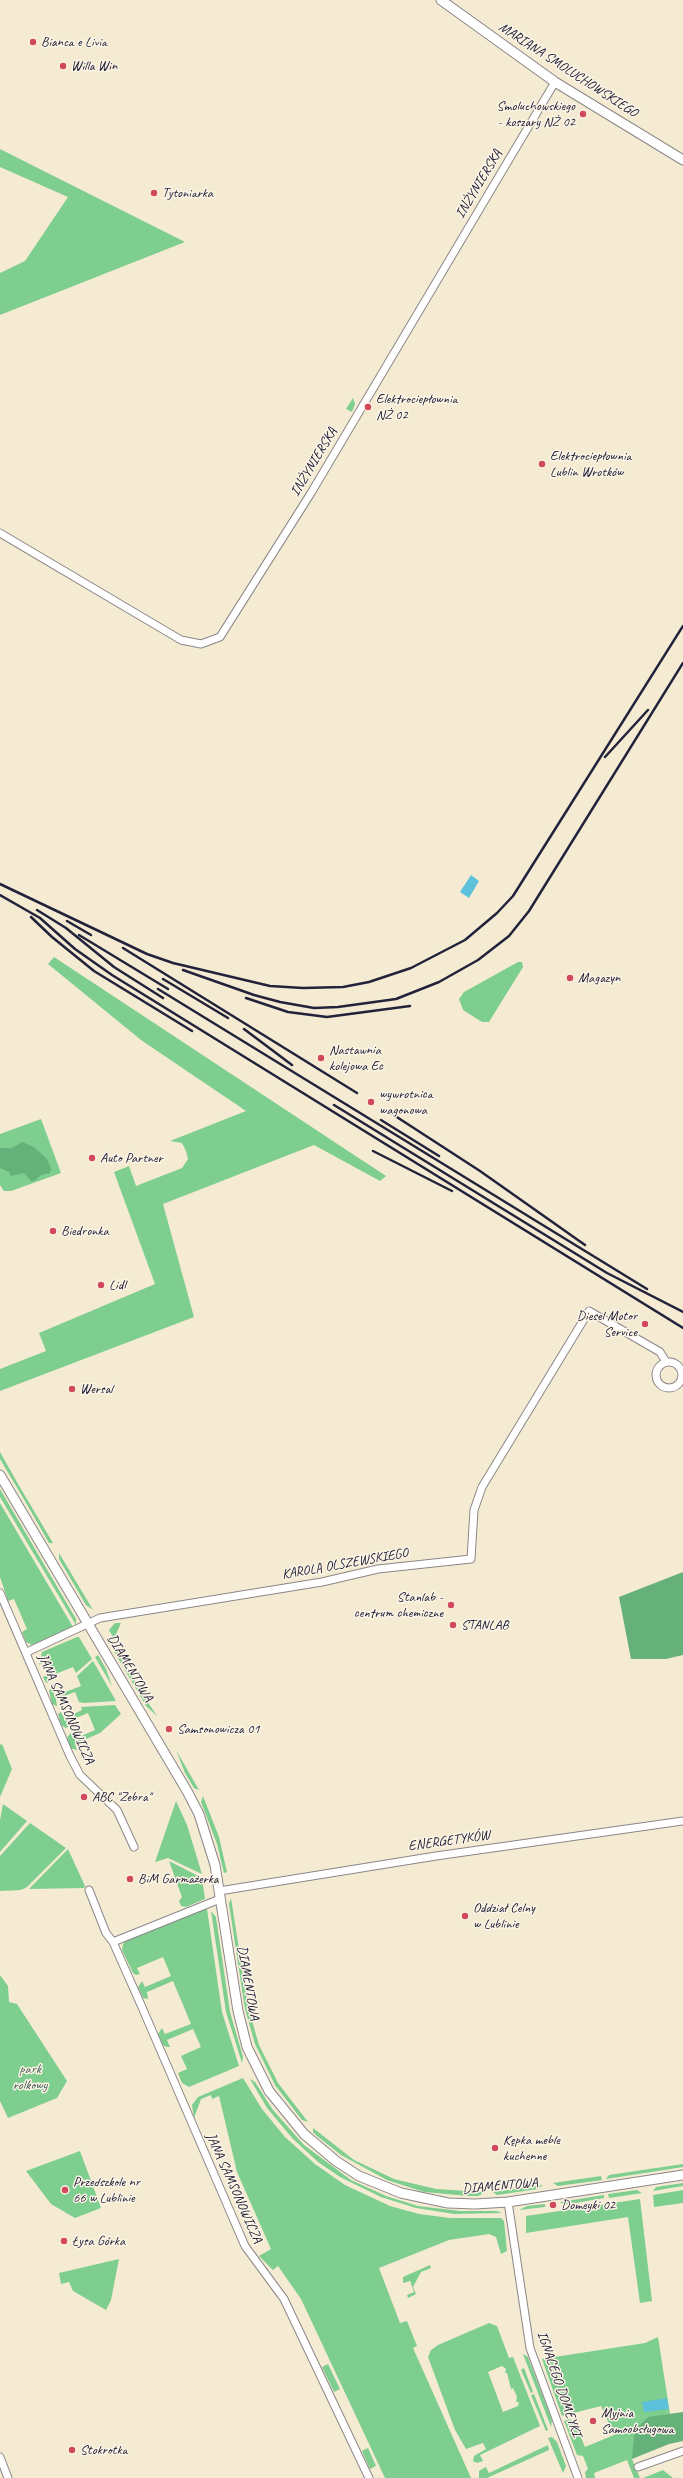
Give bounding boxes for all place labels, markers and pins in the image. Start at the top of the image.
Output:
place label: Bianca e Livia [41,34,107,50]
marker: Bianca e Livia [28,37,38,47]
place label: Willa Win [71,58,117,74]
marker: Willa Win [58,61,68,71]
place label: Smoluchowskiego - koszary NŻ 02 [497,98,575,130]
marker: Smoluchowskiego - koszary NŻ 02 [578,109,588,119]
place label: Tytoniarka [162,185,213,201]
marker: Tytoniarka [149,188,159,198]
place label: Elektrociepłownia NŻ 02 [376,391,457,424]
marker: Elektrociepłownia NŻ 02 [363,402,373,412]
place label: Elektrociepłownia Lublin Wrotków [550,448,631,480]
marker: Elektrociepłownia Lublin Wrotków [537,459,547,469]
place label: Magazyn [578,970,620,986]
marker: Magazyn [565,973,575,983]
place label: Nastawnia kolejowa Ec [329,1042,383,1074]
marker: Nastawnia kolejowa Ec [316,1053,326,1063]
place label: wywrotnica wagonowa [379,1086,432,1118]
marker: wywrotnica wagonowa [366,1097,376,1107]
place label: Auto Partner [100,1150,163,1166]
marker: Auto Partner [87,1153,97,1163]
place label: Biedronka [61,1223,109,1239]
marker: Biedronka [48,1226,58,1236]
place label: Lidl [109,1277,126,1293]
marker: Lidl [96,1280,106,1290]
place label: Diesel Motor Service [577,1308,637,1340]
marker: Diesel Motor Service [640,1319,650,1329]
place label: Wersal [80,1381,113,1397]
marker: Wersal [67,1384,77,1394]
place label: Stanlab - centrum chemiczne [354,1589,443,1622]
marker: Stanlab - centrum chemiczne [446,1600,456,1610]
place label: STANLAB [461,1617,509,1633]
marker: STANLAB [448,1620,458,1630]
place label: Samsonowicza 01 [177,1721,260,1737]
marker: Samsonowicza 01 [164,1724,174,1734]
place label: ABC "Zebra" [92,1789,151,1805]
marker: ABC "Zebra" [79,1792,89,1802]
place label: BiM Garmażerka [138,1871,218,1887]
marker: BiM Garmażerka [125,1874,135,1884]
place label: Oddział Celny w Lublinie [473,1900,535,1932]
marker: Oddział Celny w Lublinie [460,1911,470,1921]
place label: Kępka meble kuchenne [503,2132,560,2164]
marker: Kępka meble kuchenne [490,2143,500,2153]
place label: Przedszkole nr 66 w Lublinie [73,2174,140,2206]
marker: Przedszkole nr 66 w Lublinie [60,2185,70,2195]
place label: Domeyki 02 [561,2197,615,2213]
marker: Domeyki 02 [548,2200,558,2210]
place label: Łysa Górka [72,2233,125,2249]
marker: Łysa Górka [59,2236,69,2246]
place label: Myjnia Samoobsługowa [601,2405,674,2438]
marker: Myjnia Samoobsługowa [588,2416,598,2426]
place label: Stokrotka [80,2442,127,2458]
marker: Stokrotka [67,2445,77,2455]

